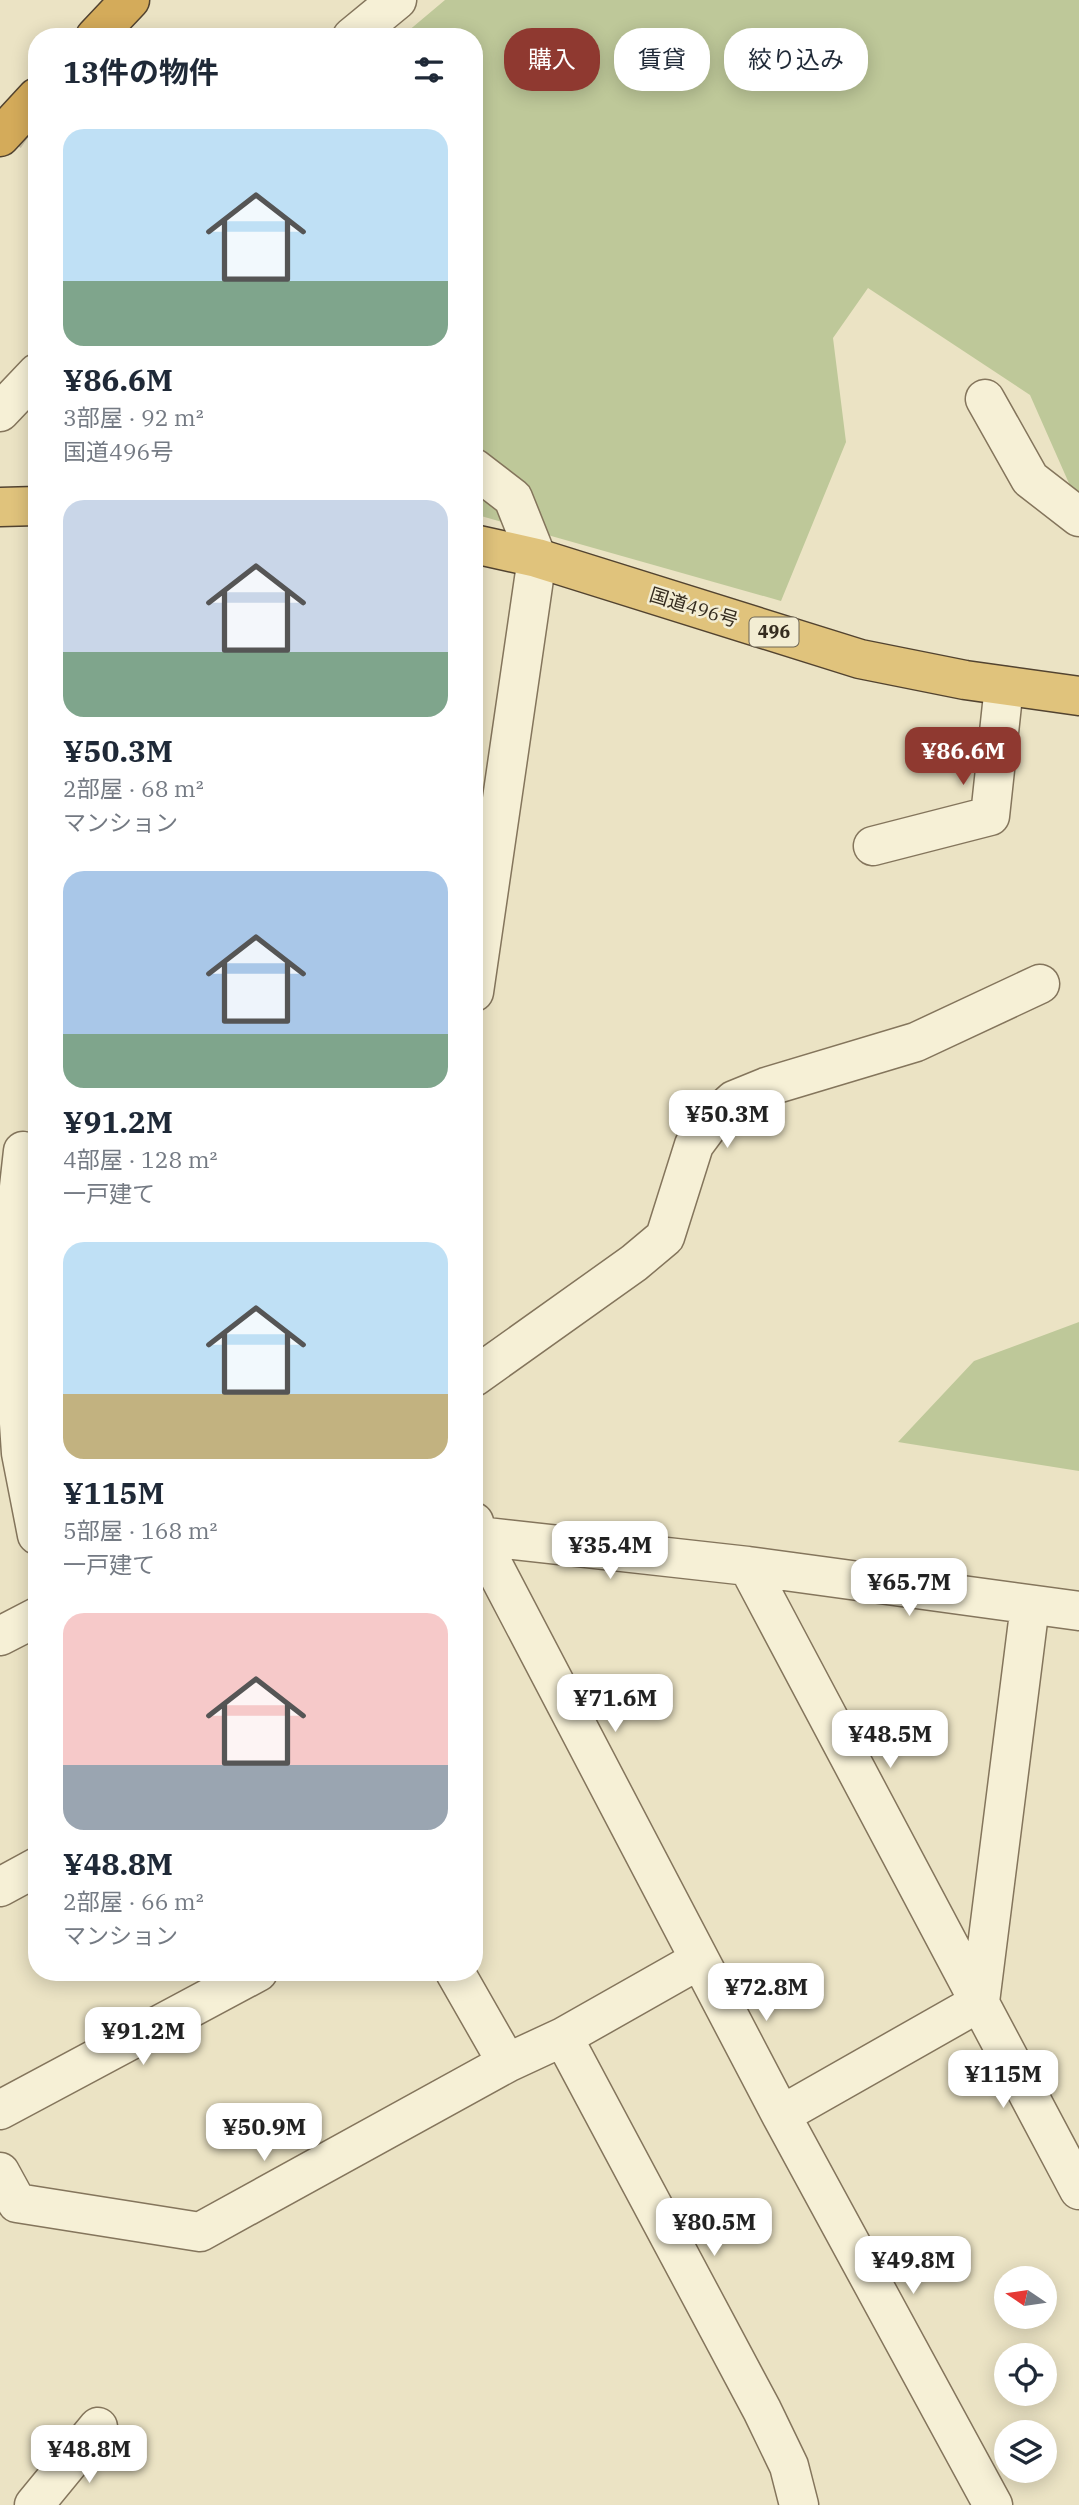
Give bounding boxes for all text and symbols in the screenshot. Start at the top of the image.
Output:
chip: 購入 [504,28,600,91]
chip: 賃貸 [614,28,710,91]
chip: 絞り込み [724,28,868,91]
icon: filters [410,51,448,89]
text: 13件の物件 [63,52,219,91]
icon: home [193,174,319,300]
text: ¥86.6M [63,360,173,399]
text: 3部屋 · 92 m² [63,402,204,432]
text: 国道496号 [63,436,173,466]
icon: home [193,545,319,671]
street label: 国道496号 [647,582,741,632]
road number: 496 [750,618,798,646]
pin: ¥86.6M [906,728,1020,787]
text: ¥50.3M [63,731,173,770]
text: ¥86.6M [921,735,1005,765]
text: 2部屋 · 68 m² [63,773,204,803]
text: マンション [63,807,178,837]
icon: home [193,916,319,1042]
pin: ¥50.3M [670,1090,784,1150]
text: ¥50.3M [685,1098,769,1128]
text: ¥91.2M [63,1102,173,1141]
text: 4部屋 · 128 m² [63,1144,218,1174]
text: 一戸建て [63,1178,155,1208]
icon: home [193,1287,319,1413]
text: ¥115M [63,1473,164,1512]
text: 5部屋 · 168 m² [63,1515,218,1545]
pin: ¥35.4M [553,1522,667,1581]
text: ¥35.4M [568,1529,652,1559]
text: 一戸建て [63,1549,155,1579]
pin: ¥65.7M [852,1558,966,1618]
text: ¥65.7M [867,1566,951,1596]
icon: home [193,1658,319,1784]
pin: ¥71.6M [558,1674,672,1734]
text: ¥71.6M [573,1682,657,1712]
pin: ¥48.5M [833,1710,947,1770]
text: ¥48.5M [848,1718,932,1748]
text: ¥48.8M [63,1844,173,1883]
text: 2部屋 · 66 m² [63,1886,204,1916]
text: マンション [63,1920,178,1950]
pin: ¥72.8M [709,1964,823,2023]
text: ¥72.8M [724,1971,808,2001]
pin: ¥91.2M [86,2008,200,2067]
text: ¥91.2M [101,2015,185,2045]
pin: ¥115M [954,2050,1052,2110]
text: ¥115M [964,2058,1042,2088]
pin: ¥50.9M [207,2104,321,2163]
text: ¥50.9M [222,2111,306,2141]
pin: ¥80.5M [657,2198,771,2258]
text: ¥80.5M [672,2206,756,2236]
pin: ¥49.8M [856,2236,970,2296]
text: ¥49.8M [871,2244,955,2274]
north arrow [994,2266,1057,2329]
map controls [994,2266,1057,2483]
button: locate [994,2343,1057,2406]
button: layers [994,2420,1057,2483]
pin: ¥48.8M [32,2426,146,2485]
text: ¥48.8M [47,2433,131,2463]

